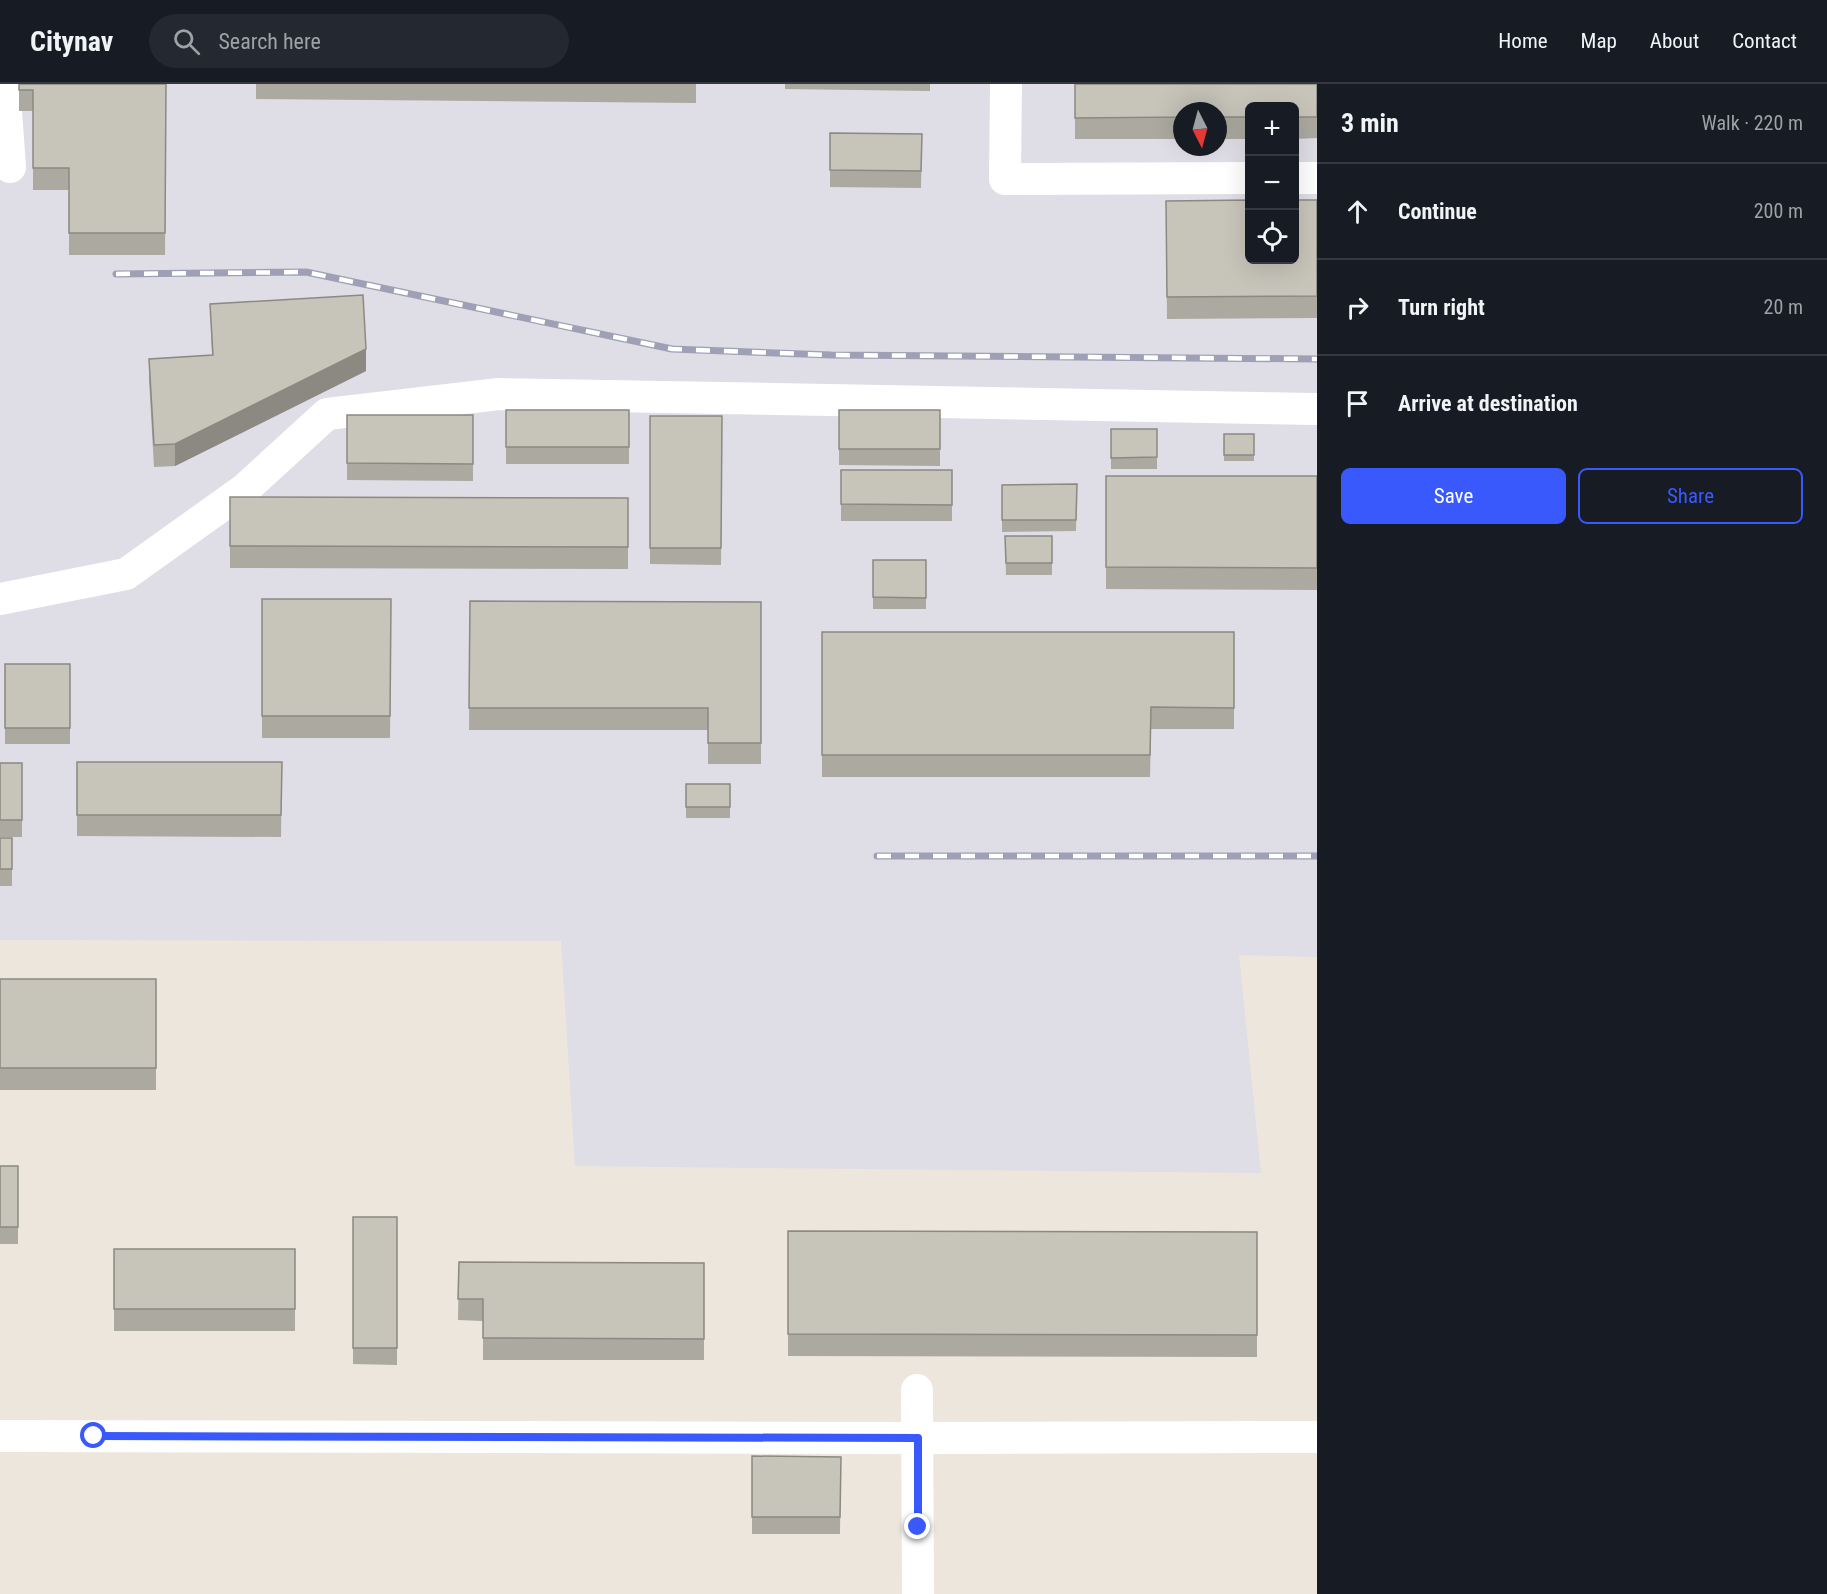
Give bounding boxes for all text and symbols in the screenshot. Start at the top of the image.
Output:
search box [149,14,569,68]
text: Citynav [30,25,113,58]
icon: search [170,25,203,58]
text: Search here [218,29,321,54]
text: Home [1498,29,1548,53]
text: Map [1581,29,1617,53]
text: About [1650,29,1699,53]
text: Contact [1732,29,1797,53]
north arrow [1173,102,1227,156]
map controls [1245,102,1299,264]
button: + [1245,102,1299,156]
text: 3 min [1341,108,1399,138]
text: Walk · 220 m [1702,111,1803,135]
button: − [1245,156,1299,210]
icon: ahead [1341,195,1374,228]
text: Continue [1398,199,1477,224]
text: 200 m [1754,199,1803,223]
button: locate [1245,210,1299,264]
icon: right [1341,291,1374,324]
text: Turn right [1398,295,1485,320]
text: 20 m [1764,295,1803,319]
icon: arrive [1341,387,1374,420]
text: Arrive at destination [1398,391,1578,416]
button: Save [1341,468,1566,524]
button: Share [1578,468,1803,524]
route start [80,1422,106,1448]
route end [904,1513,930,1539]

